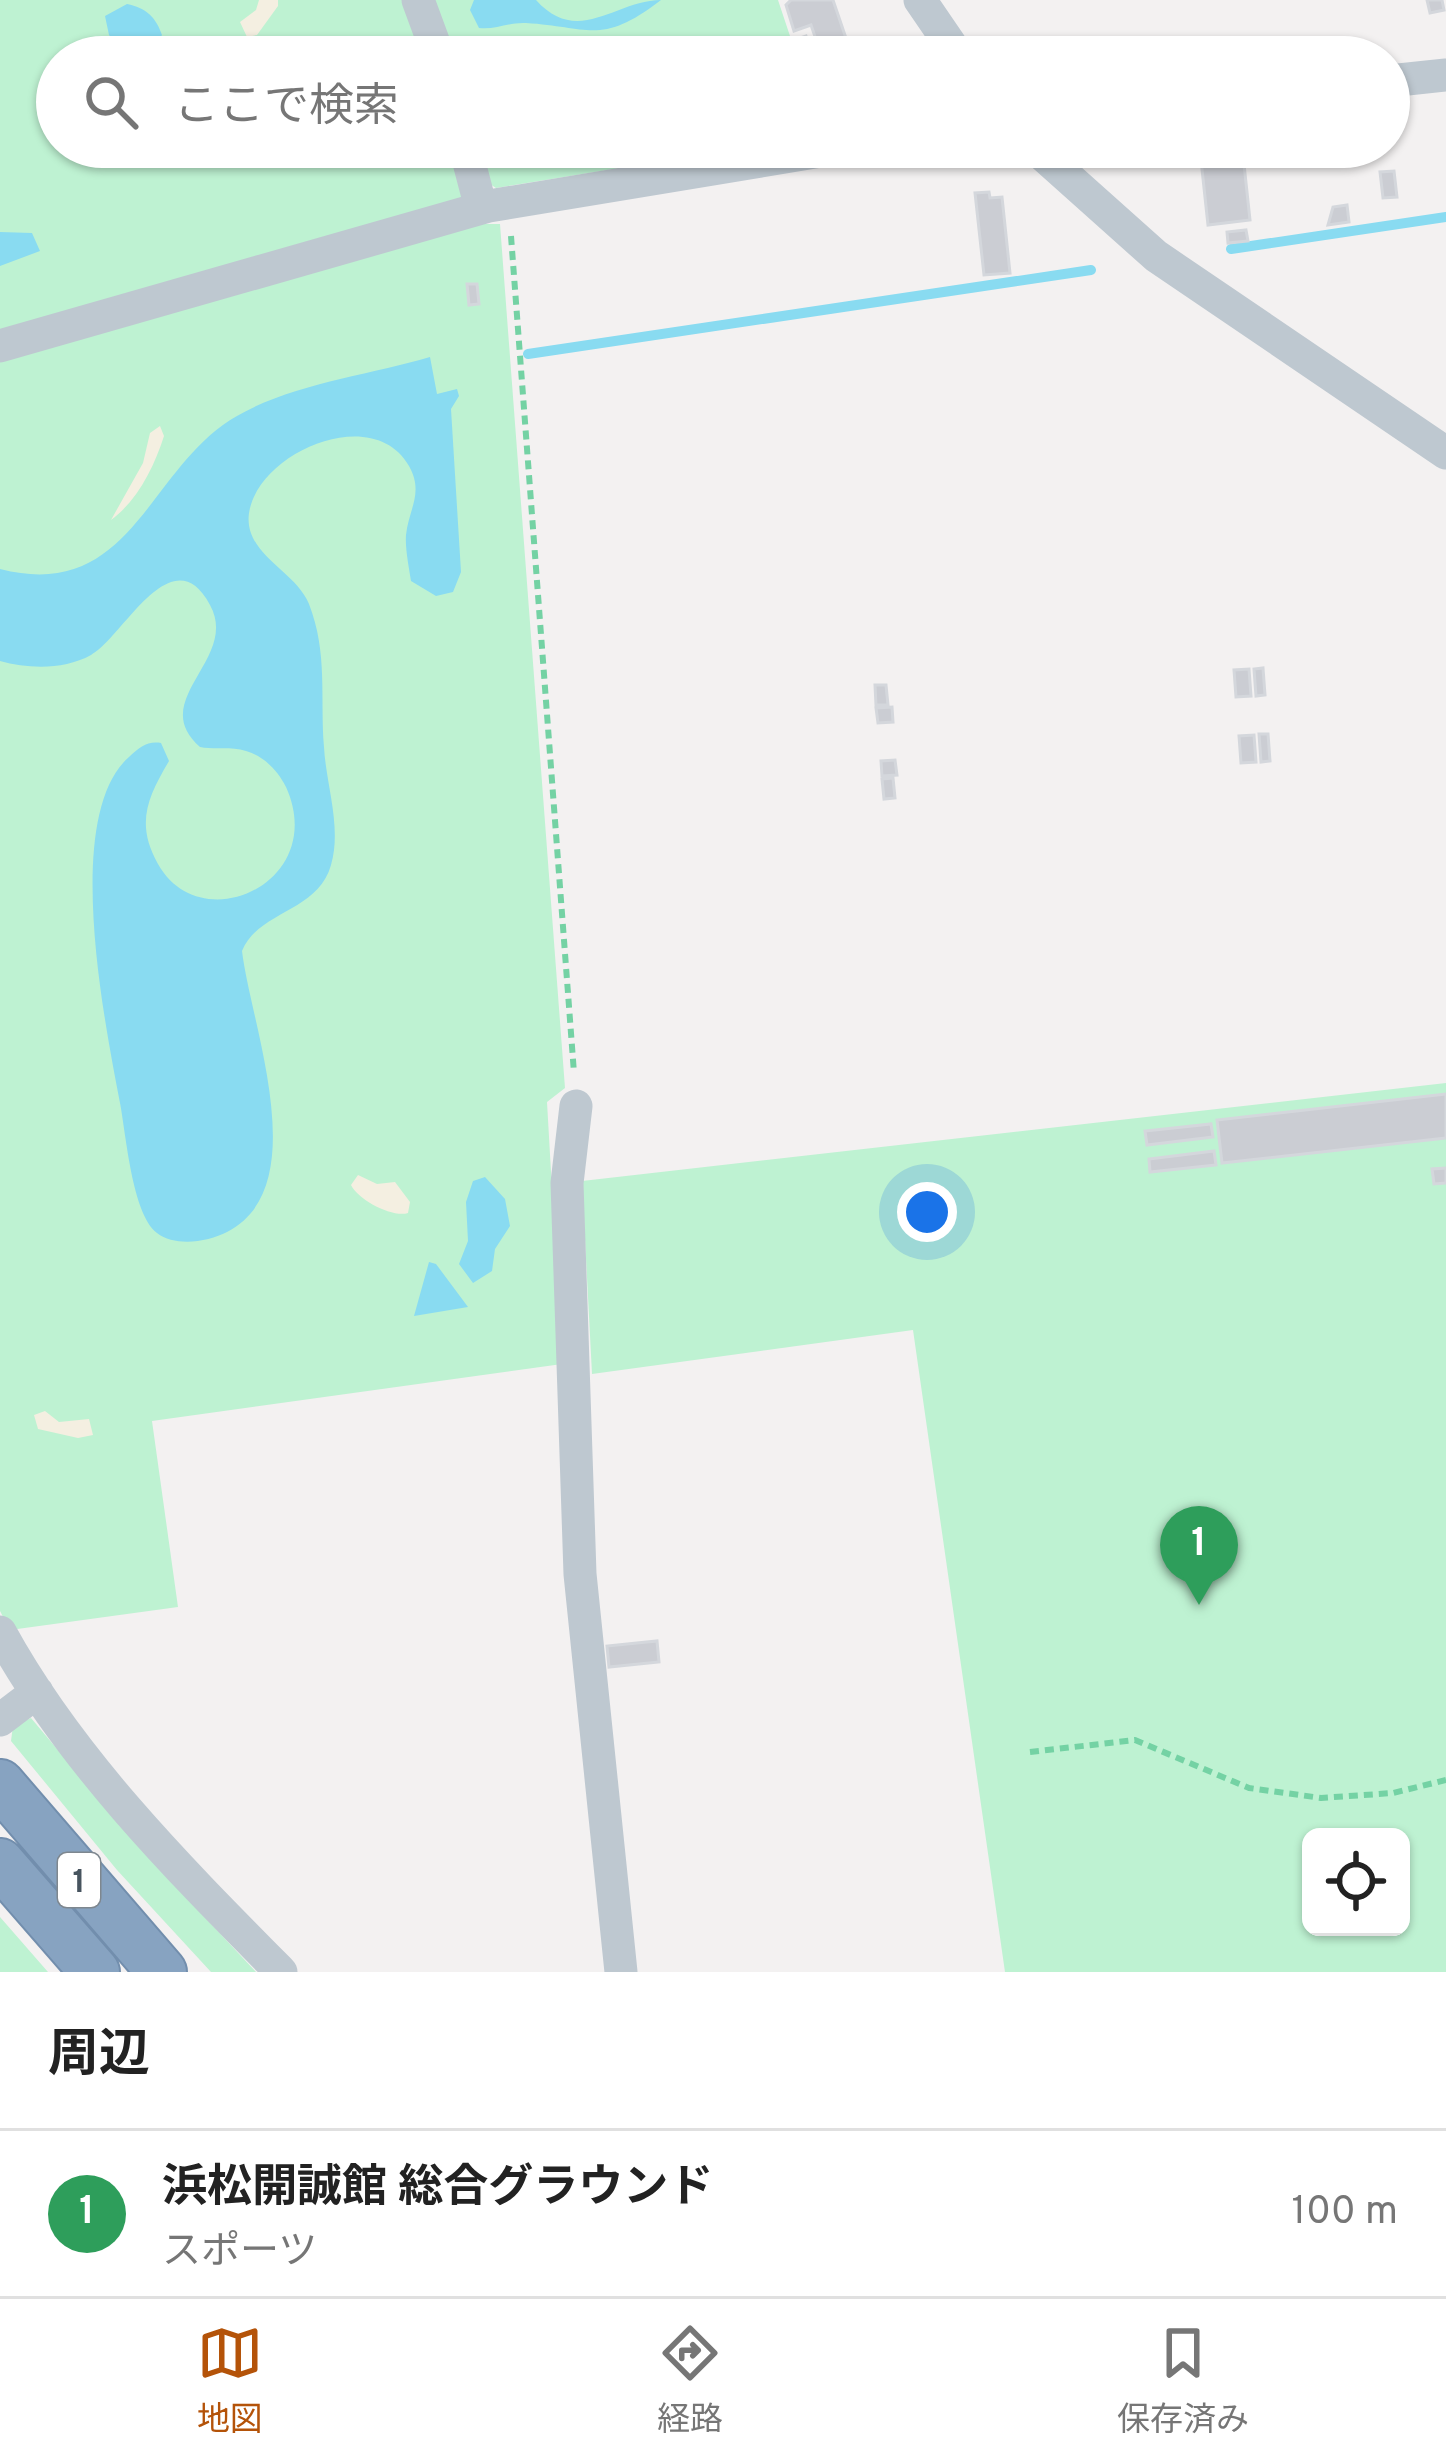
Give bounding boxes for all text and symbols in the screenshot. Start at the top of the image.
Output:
search box [36,36,1410,168]
icon: search [78,69,144,135]
text: ここで検索 [174,80,399,137]
your location [897,1182,957,1242]
pin: 1 [1160,1506,1238,1605]
map controls [1302,1828,1410,1936]
button: locate [1302,1828,1410,1936]
road number: 1 [58,1853,100,1907]
text: 周辺 [48,2025,150,2090]
text: 浜松開誠館 総合グラウンド [162,2161,713,2218]
text: 1 [79,2189,95,2238]
text: 100 m [1291,2189,1398,2238]
text: スポーツ [162,2229,317,2278]
tab: 地図 [197,2320,263,2443]
tab: 経路 [657,2320,723,2443]
tab: 保存済み [1117,2320,1249,2443]

